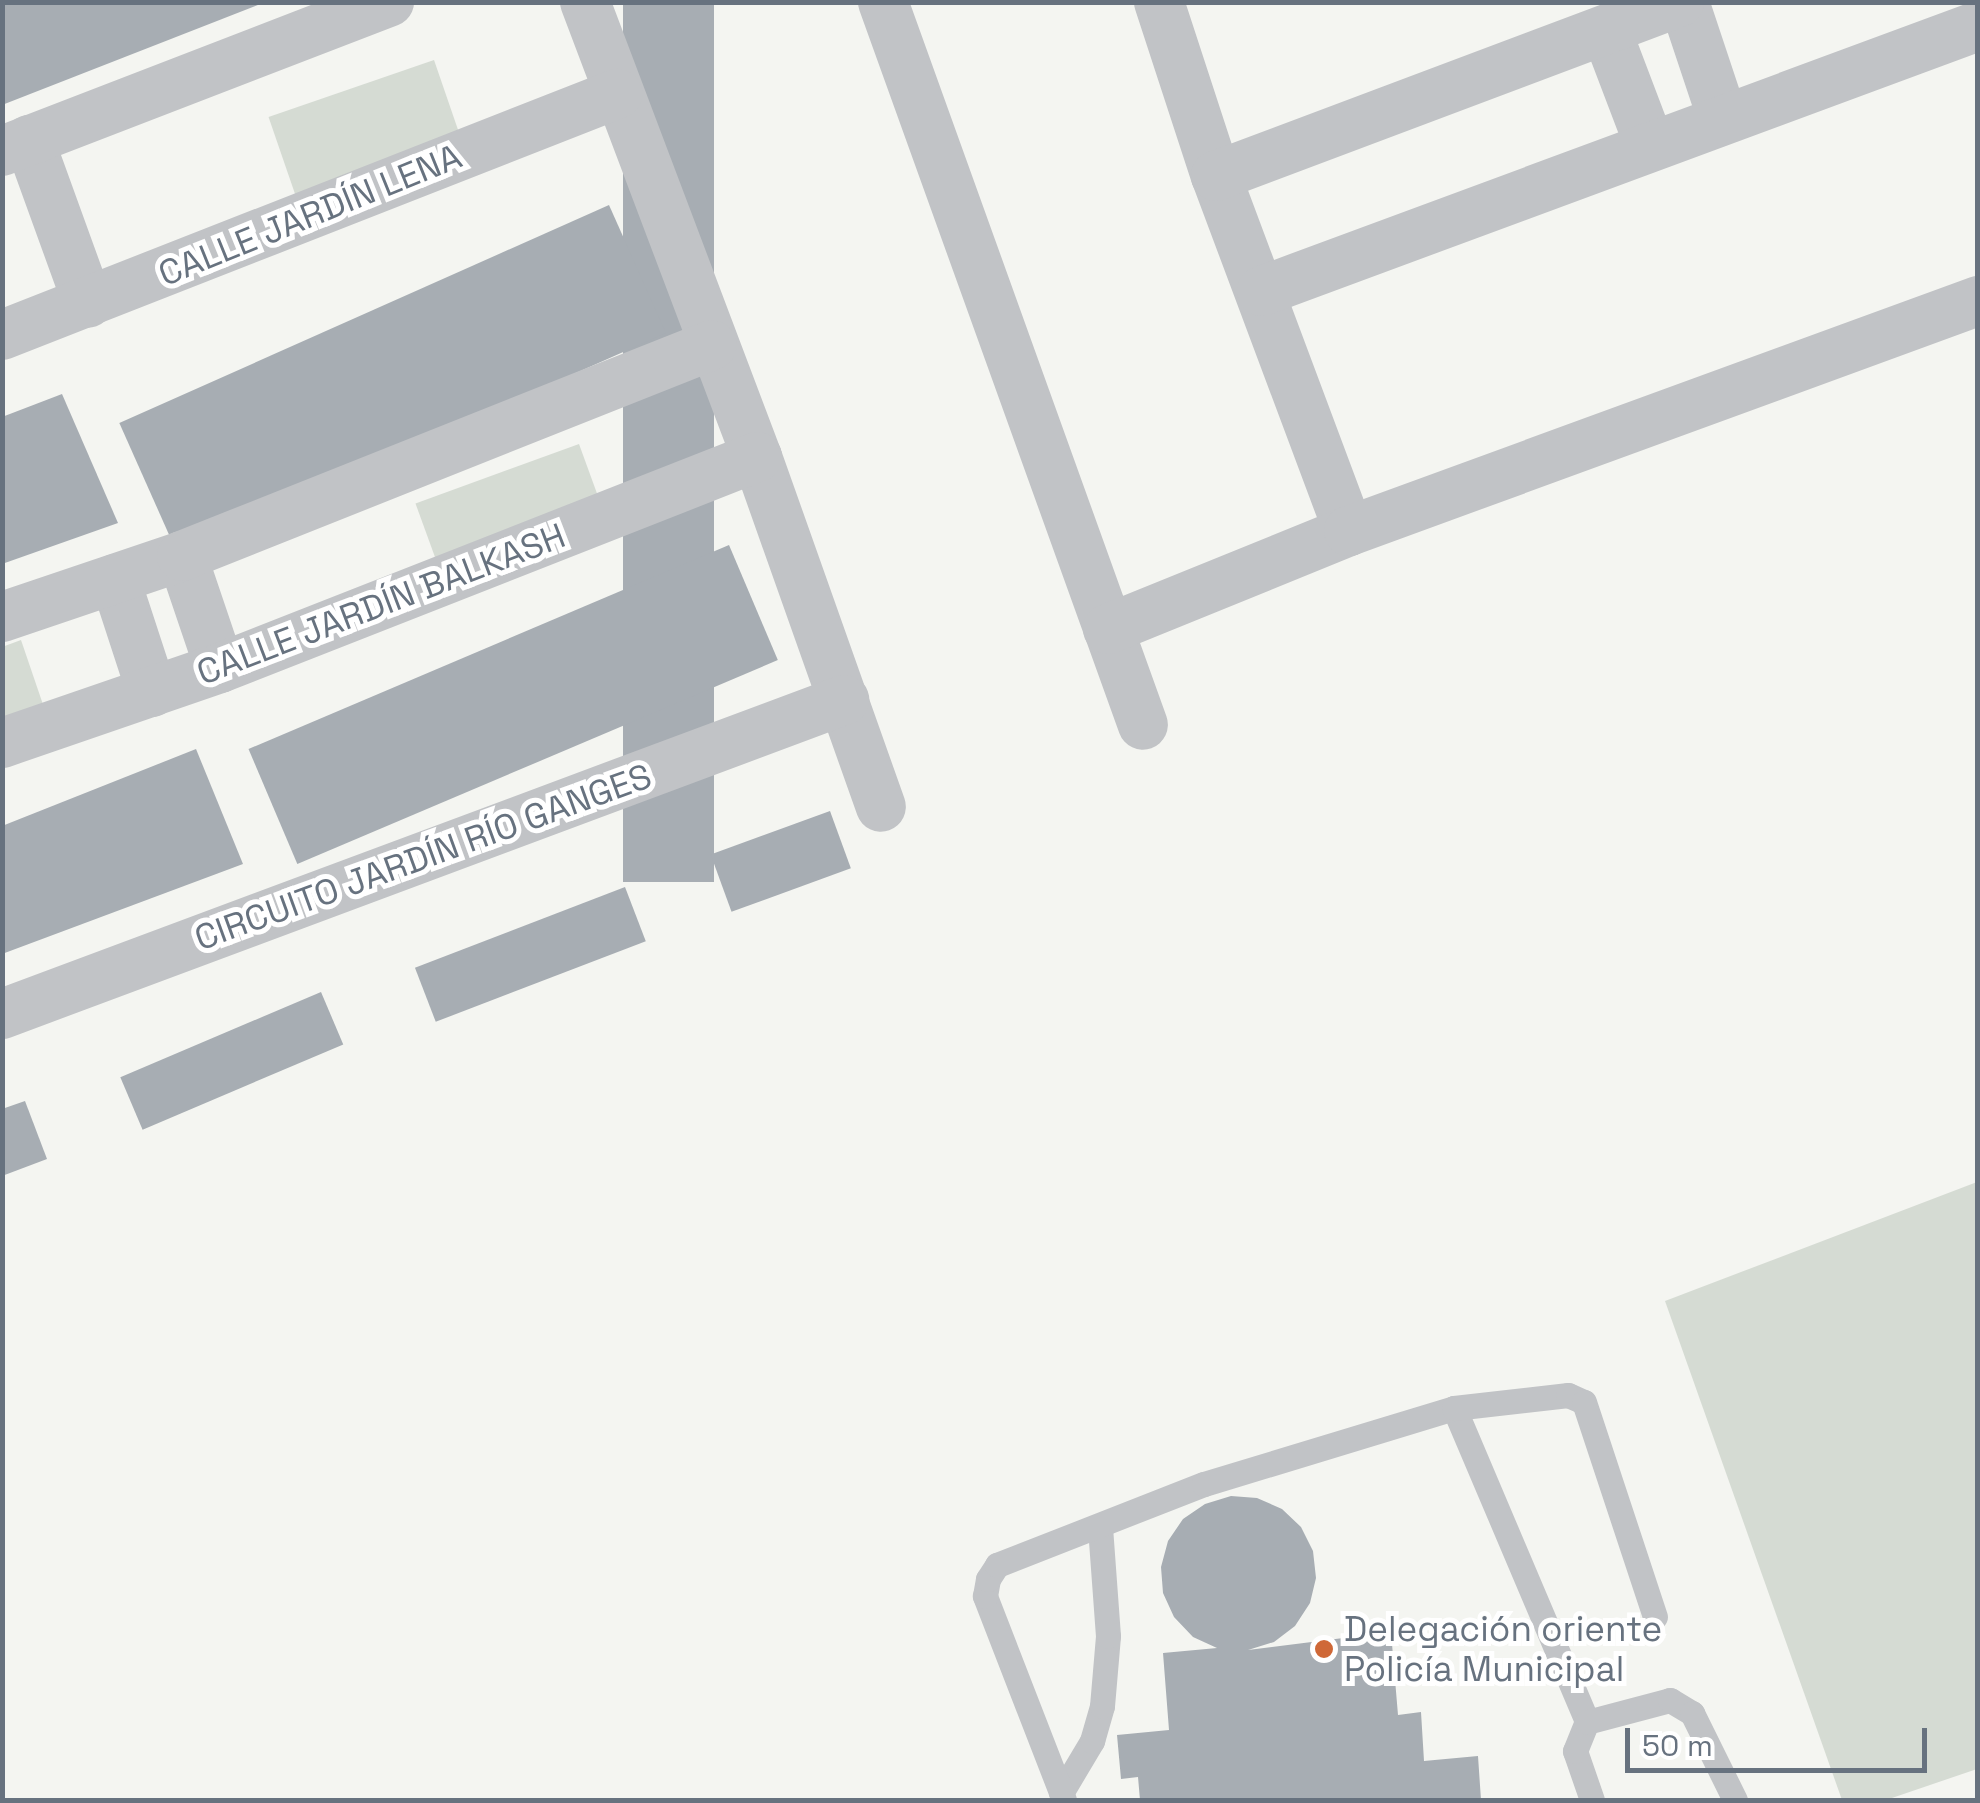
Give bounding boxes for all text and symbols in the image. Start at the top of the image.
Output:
street label: CALLE JARDÍN LENA [152,135,468,295]
street label: CALLE JARDÍN BALKASH [191,514,571,694]
street label: CIRCUITO JARDÍN RÍO GANGES [189,755,657,959]
place label: Delegación oriente Policía Municipal [1344,1608,1662,1690]
marker: Delegación oriente Policía Municipal [1313,1638,1335,1660]
scale bar [1630,1708,1932,1770]
text: 50 m [1642,1726,1713,1765]

